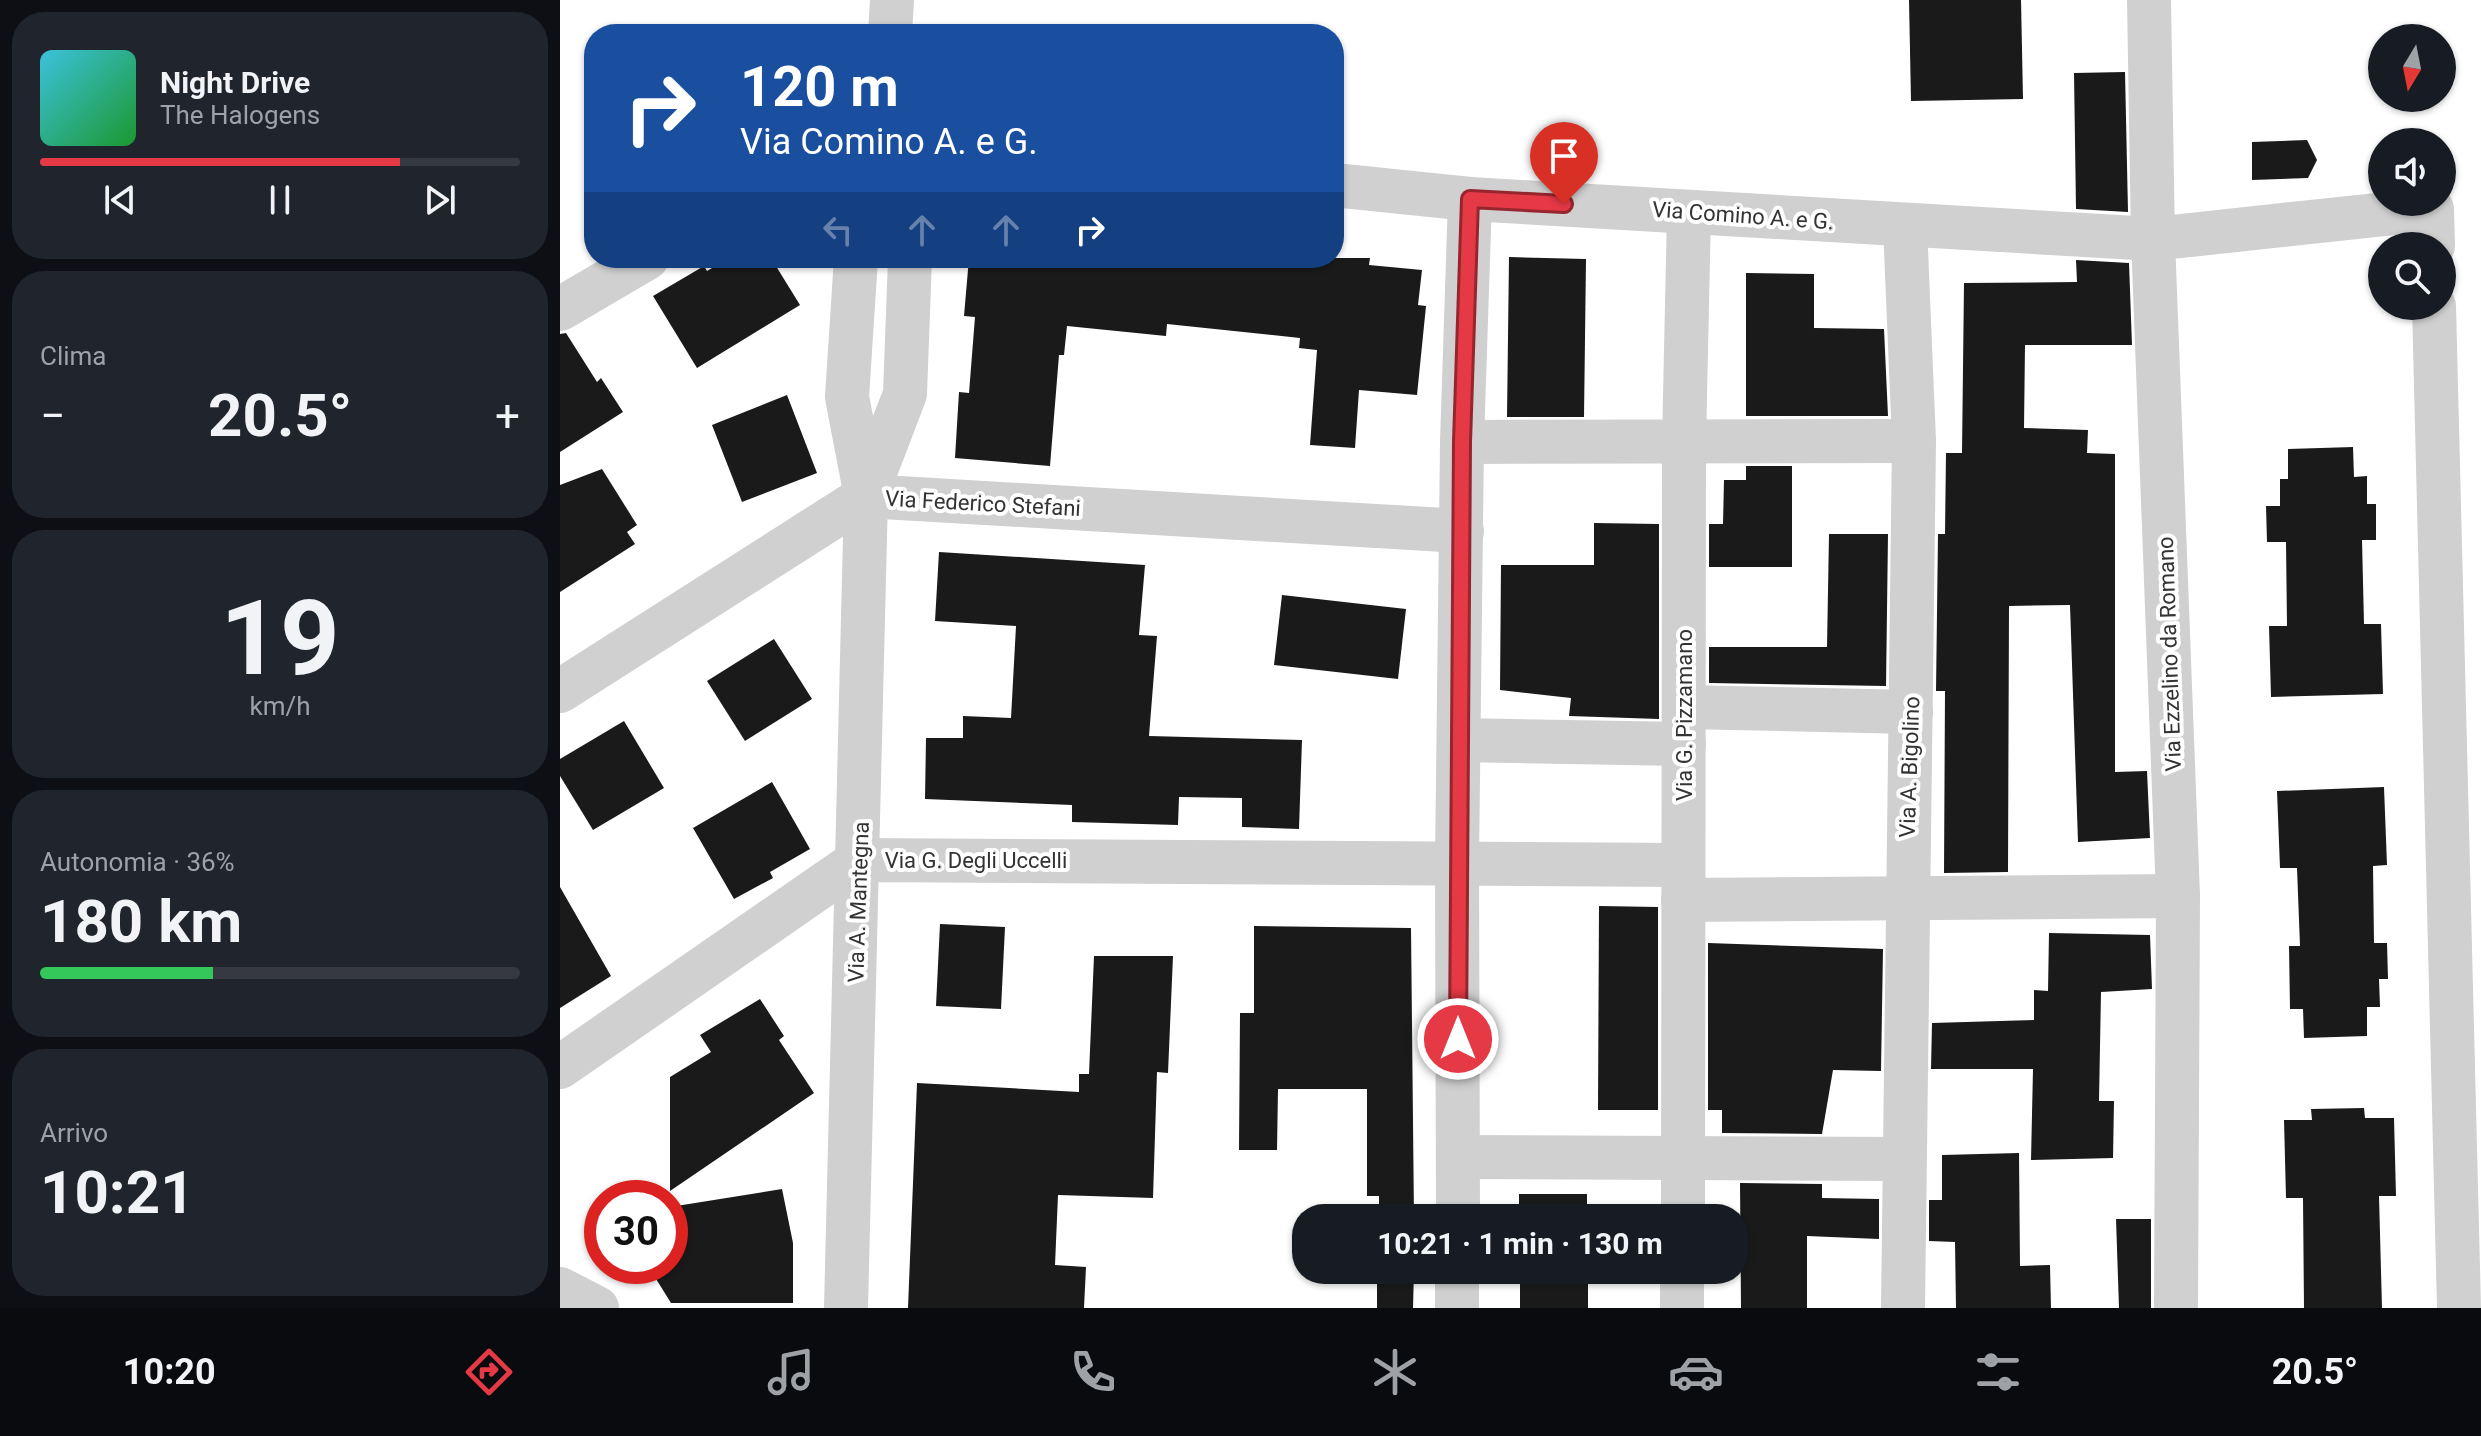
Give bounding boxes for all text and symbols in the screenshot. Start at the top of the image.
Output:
north arrow [2368,24,2456,112]
map controls [2368,24,2456,320]
text: 120 m [740,54,899,120]
icon: right [608,56,712,160]
text: Night Drive [160,65,310,100]
text: The Halogens [160,100,320,130]
text: Via Comino A. e G. [740,121,1038,163]
pin [1530,122,1598,204]
button: sound [2368,128,2456,216]
icon: arrive [1542,134,1586,178]
icon: previous [98,178,142,222]
icon: pause [258,178,302,222]
icon: next [418,178,462,222]
street label: Via Comino A. e G. [1651,197,1835,234]
icon: left [816,208,860,252]
icon: ahead [900,208,944,252]
icon: ahead [984,208,1028,252]
icon: right [1068,208,1112,252]
button: search [2368,232,2456,320]
text: Clima [40,341,107,371]
text: 20.5° [208,380,352,451]
text: − [40,390,65,442]
text: + [495,390,520,442]
street label: Via Federico Stefani [885,486,1081,521]
street label: Via Ezzelino da Romano [2153,536,2186,772]
text: 19 [220,578,340,699]
street label: Via G. Pizzamano [1672,629,1697,801]
text: km/h [249,691,311,721]
street label: Via A. Bigolino [1895,696,1924,838]
street label: Via A. Mantegna [843,821,874,983]
text: Autonomia · 36% [40,847,235,877]
street label: Via G. Degli Uccelli [885,848,1067,873]
text: 180 km [40,886,242,957]
position arrow [1416,997,1500,1081]
text: Arrivo [40,1118,108,1148]
text: 10:21 [40,1157,195,1228]
speed limit sign: 30 [584,1180,688,1284]
text: 10:21 · 1 min · 130 m [1377,1226,1663,1261]
icon: directions [461,1344,517,1400]
icon: music [763,1344,819,1400]
icon: phone [1065,1344,1121,1400]
icon: climate [1367,1344,1423,1400]
icon: car [1668,1344,1724,1400]
icon: filters [1970,1344,2026,1400]
text: 10:20 [123,1351,216,1393]
text: 20.5° [2272,1351,2358,1393]

